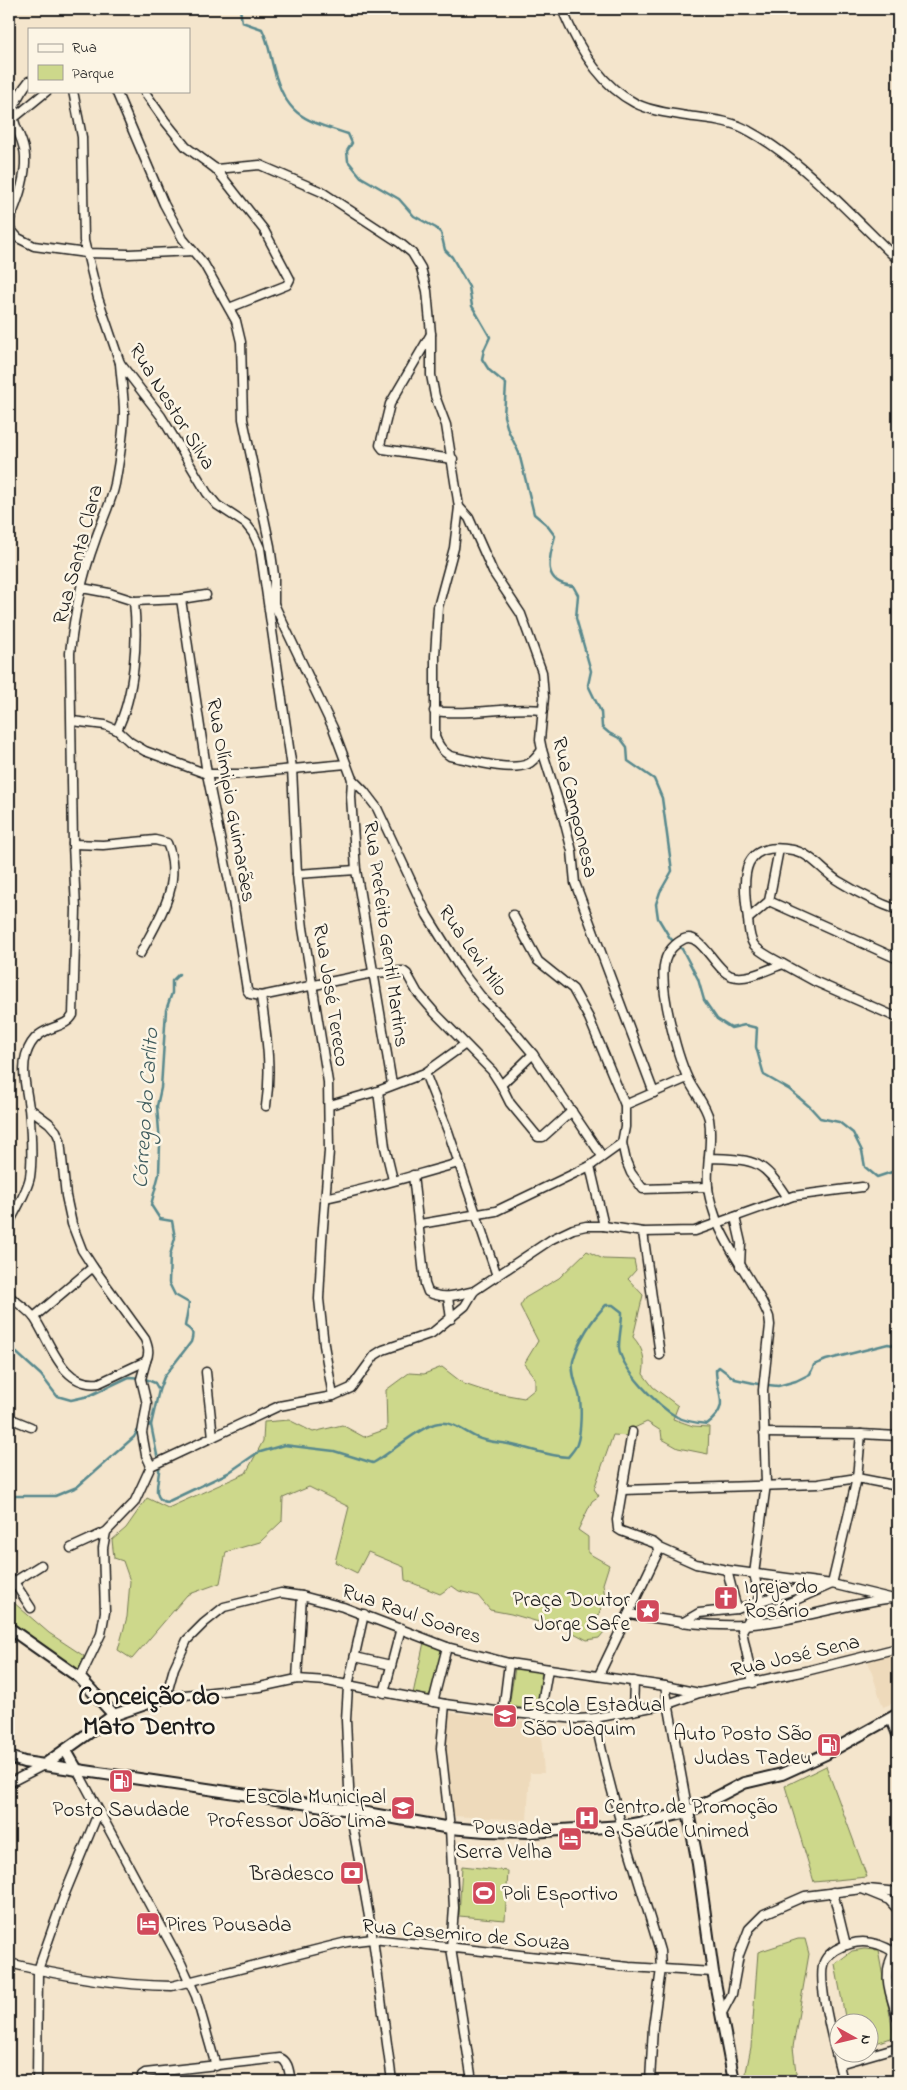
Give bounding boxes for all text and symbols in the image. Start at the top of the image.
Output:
legend [28,28,190,92]
text: Rua [72,37,97,59]
text: Parque [72,63,114,85]
street label: Rua Nestor Silva [120,338,222,476]
street label: Rua Santa Clara [46,481,112,628]
street label: Rua Olímipio Guimarães [197,696,263,905]
street label: Rua Camponesa [543,734,605,881]
street label: Rua Prefeito Gentil Martins [354,819,416,1049]
street label: Rua Levi Milo [430,899,515,1003]
street label: Rua José Tereco [304,922,356,1069]
water label: Córrego do Carlito [125,1026,169,1189]
place label: Igreja do Rosário [744,1573,818,1627]
street label: Rua Raul Soares [337,1577,485,1653]
church icon: Igreja do Rosário [713,1585,739,1611]
place label: Praça Doutor Jorge Safe [513,1586,631,1642]
place icon: Praça Doutor Jorge Safe [635,1598,661,1624]
street label: Rua José Sena [728,1628,863,1686]
district label: Conceição do Mato Dentro [78,1679,220,1747]
place label: Escola Estadual São Joaquim [522,1691,666,1745]
school or university icon: Escola Estadual São Joaquim [492,1703,518,1729]
place label: Auto Posto São Judas Tadeu [673,1720,812,1774]
fuel station icon: Auto Posto São Judas Tadeu [816,1732,842,1758]
fuel station icon: Posto Saudade [108,1768,134,1794]
place label: Escola Municipal Professor João Lima [207,1783,386,1837]
place label: Centro de Promoção a Saúde Unimed [604,1793,778,1847]
school or university icon: Escola Municipal Professor João Lima [390,1795,416,1821]
place label: Posto Saudade [53,1796,190,1826]
hospital icon: Centro de Promoção a Saúde Unimed [574,1805,600,1831]
place label: Pousada Serra Velha [455,1814,552,1868]
hotel icon: Pousada Serra Velha [557,1826,583,1852]
place label: Bradesco [249,1860,334,1890]
bank icon: Bradesco [339,1860,365,1886]
sports icon: Poli Esportivo [471,1880,497,1906]
place label: Poli Esportivo [502,1880,618,1910]
hotel icon: Pires Pousada [135,1911,161,1937]
place label: Pires Pousada [166,1911,291,1941]
street label: Rua Casemiro de Souza [361,1912,571,1960]
north arrow [830,2012,880,2062]
text: N [854,2033,876,2046]

